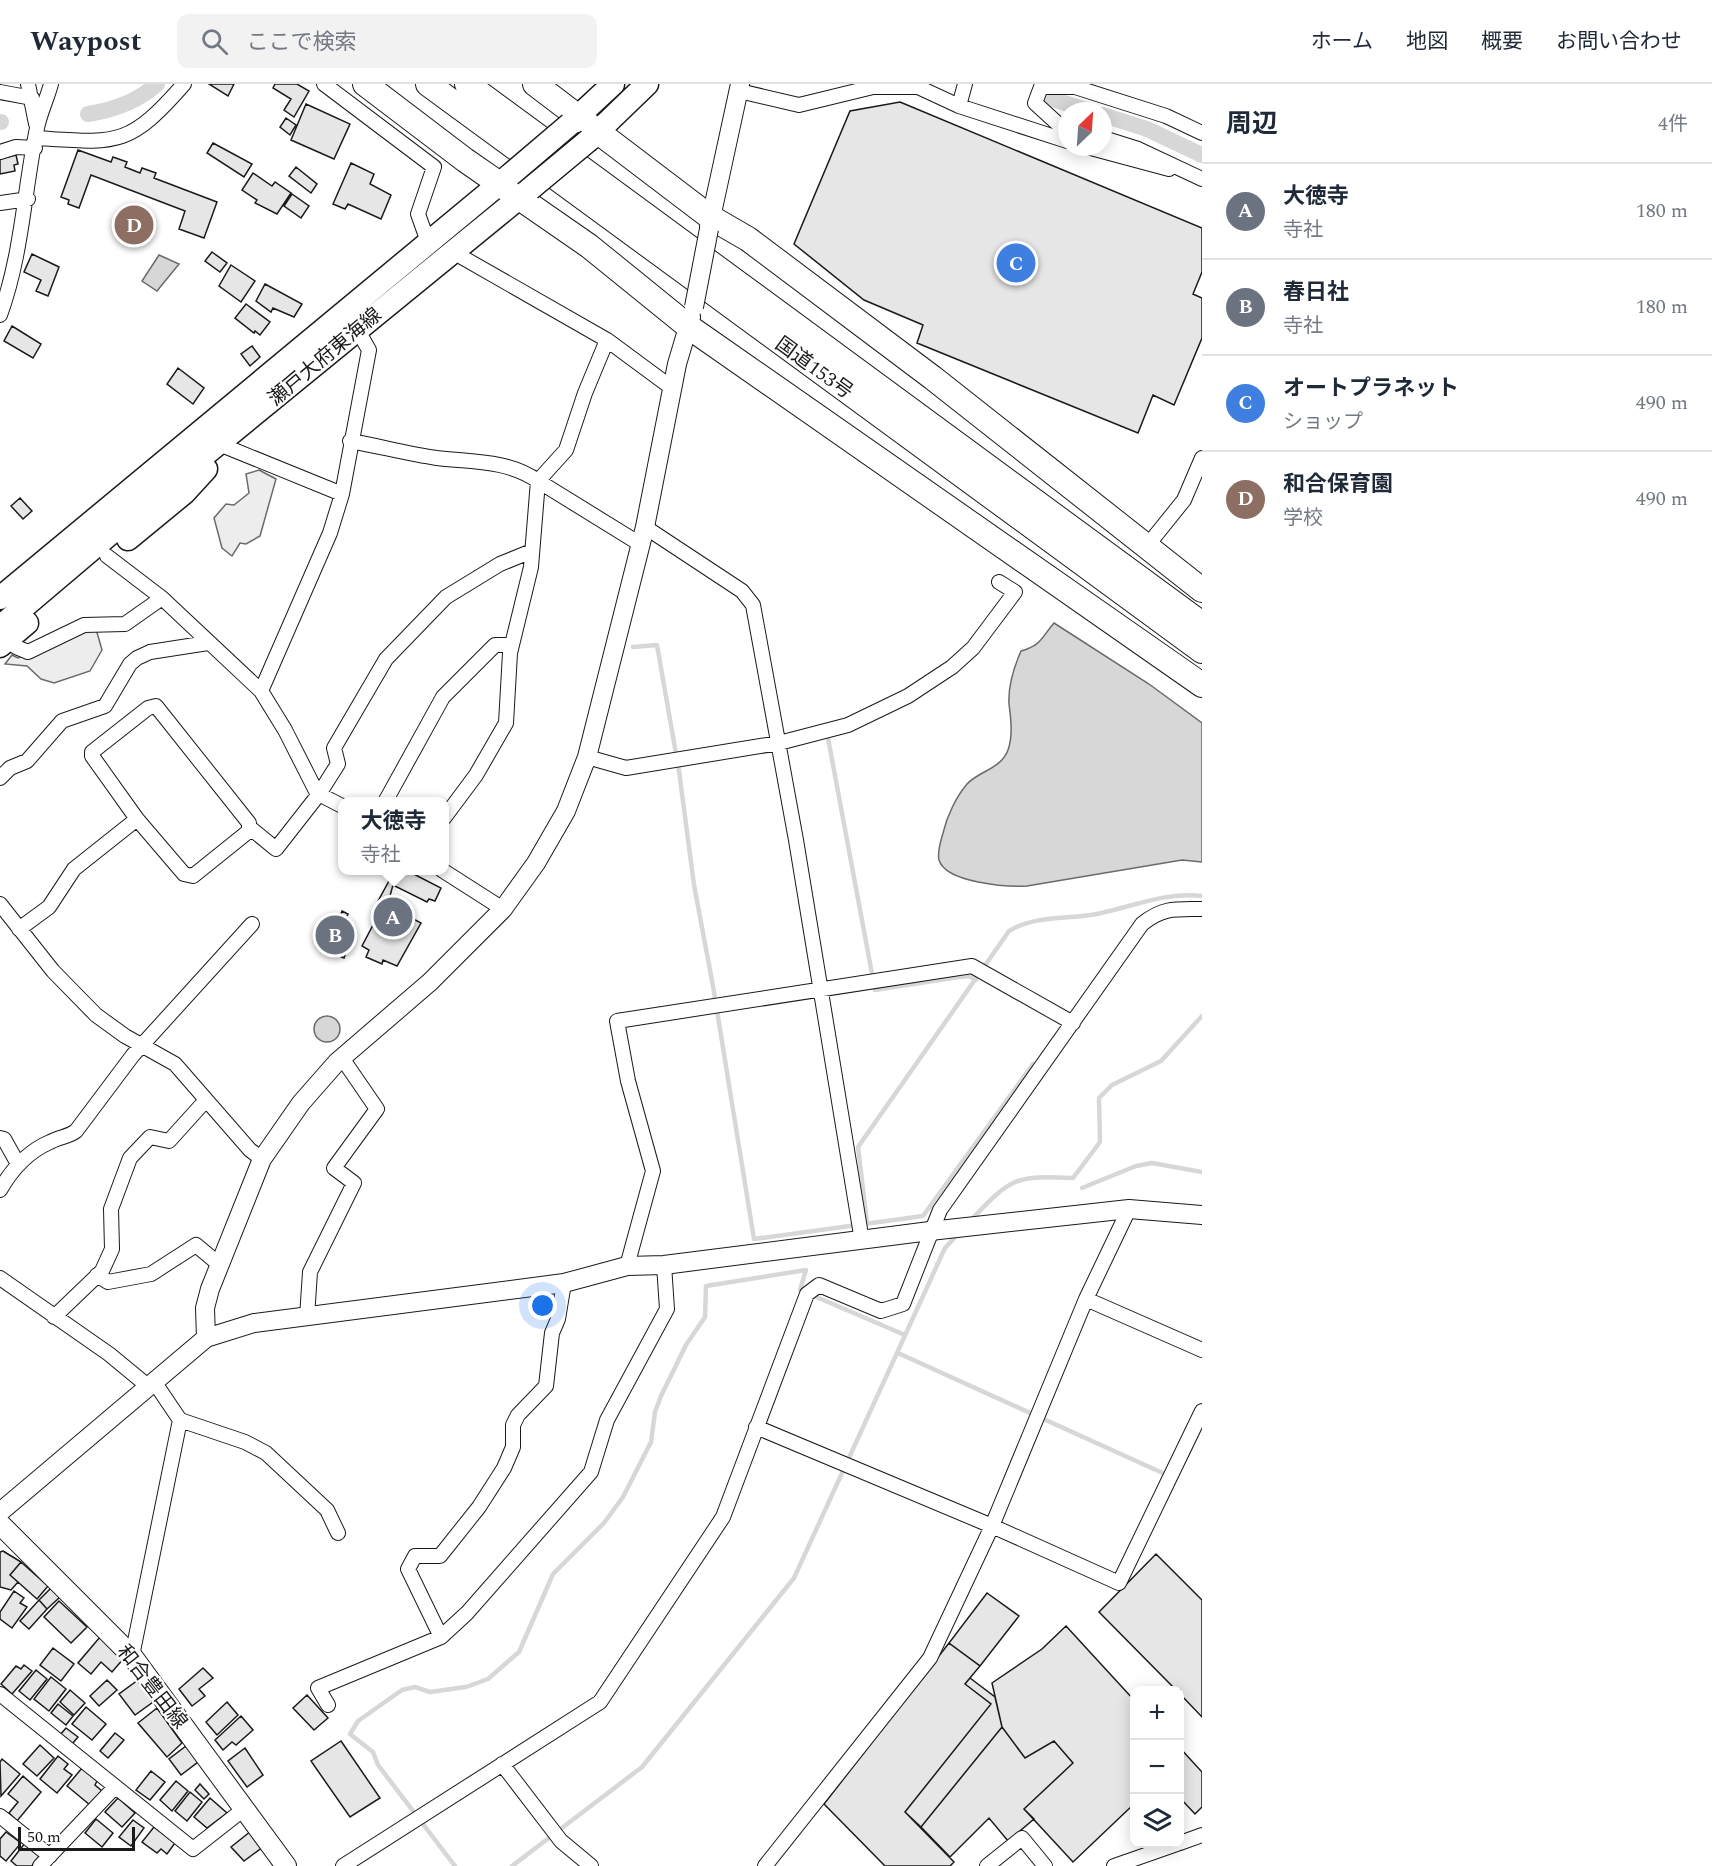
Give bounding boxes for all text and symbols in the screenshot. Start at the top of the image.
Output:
search box [177,14,597,68]
text: Waypost [30,20,141,63]
icon: search [198,25,231,58]
text: ここで検索 [246,26,356,59]
text: ホーム [1311,26,1373,58]
text: 地図 [1406,26,1448,58]
text: 概要 [1481,26,1523,58]
text: お問い合わせ [1556,26,1682,58]
north arrow [1058,102,1112,156]
text: 周辺 [1226,104,1278,144]
text: 4件 [1658,109,1688,139]
text: 大徳寺 [1283,180,1349,213]
text: A [1238,196,1253,226]
text: 180 m [1636,196,1688,226]
pin: D [114,202,154,248]
text: 寺社 [1283,215,1323,245]
pin: C [996,240,1036,285]
text: 春日社 [1283,276,1349,309]
text: B [1238,292,1253,322]
text: 180 m [1636,292,1688,322]
street label: 瀬戸大府東海線 [262,301,388,413]
text: 寺社 [1283,311,1323,341]
street label: 国道153号 [769,329,859,407]
text: オートプラネット [1283,372,1459,405]
text: C [1238,388,1253,418]
text: 490 m [1636,388,1688,418]
text: ショップ [1283,407,1363,437]
text: 和合保育園 [1283,468,1393,501]
text: D [1237,484,1254,514]
text: 490 m [1636,484,1688,514]
text: 学校 [1283,503,1323,533]
popup [338,797,449,875]
text: 大徳寺 [360,805,427,838]
text: 寺社 [360,840,400,870]
pin: A [374,894,412,940]
pin: B [316,912,354,958]
your location [528,1291,557,1320]
street label: 和合豊田線 [109,1638,195,1736]
map controls [1130,1686,1184,1848]
button: + [1130,1686,1184,1740]
button: − [1130,1740,1184,1794]
button: layers [1130,1794,1184,1848]
scale bar [18,1824,135,1852]
text: 50 m [27,1825,61,1849]

